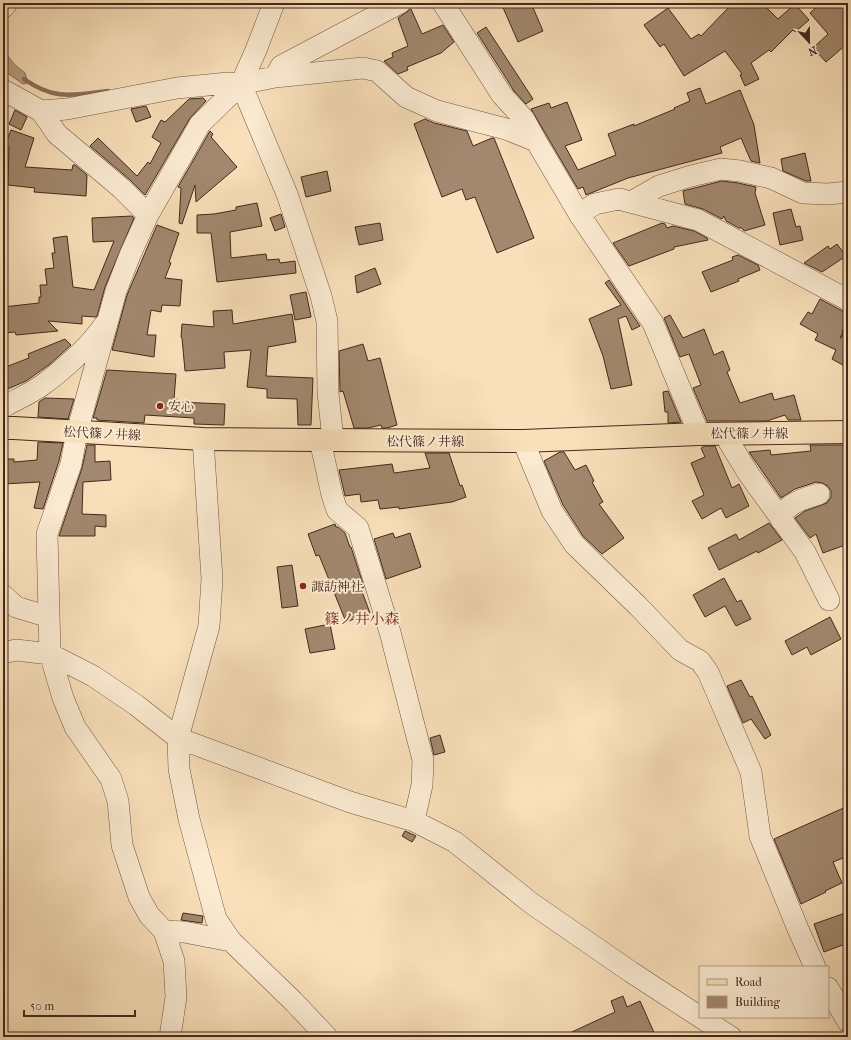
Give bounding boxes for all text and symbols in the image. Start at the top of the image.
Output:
north arrow [789,22,829,62]
text: N [806,43,819,59]
place label: 安心 [168,399,194,414]
marker: 安心 [155,401,165,411]
street label: 松代篠ノ井線 [63,424,141,443]
street label: 松代篠ノ井線 [710,426,788,441]
street label: 松代篠ノ井線 [386,434,464,449]
place label: 諏訪神社 [311,579,363,594]
marker: 諏訪神社 [298,581,308,591]
district label: 篠ノ井小森 [324,610,400,628]
legend [699,966,829,1018]
text: Road [735,975,762,989]
scale bar [24,992,135,1018]
text: Building [735,995,780,1009]
text: 50 m [30,999,54,1013]

